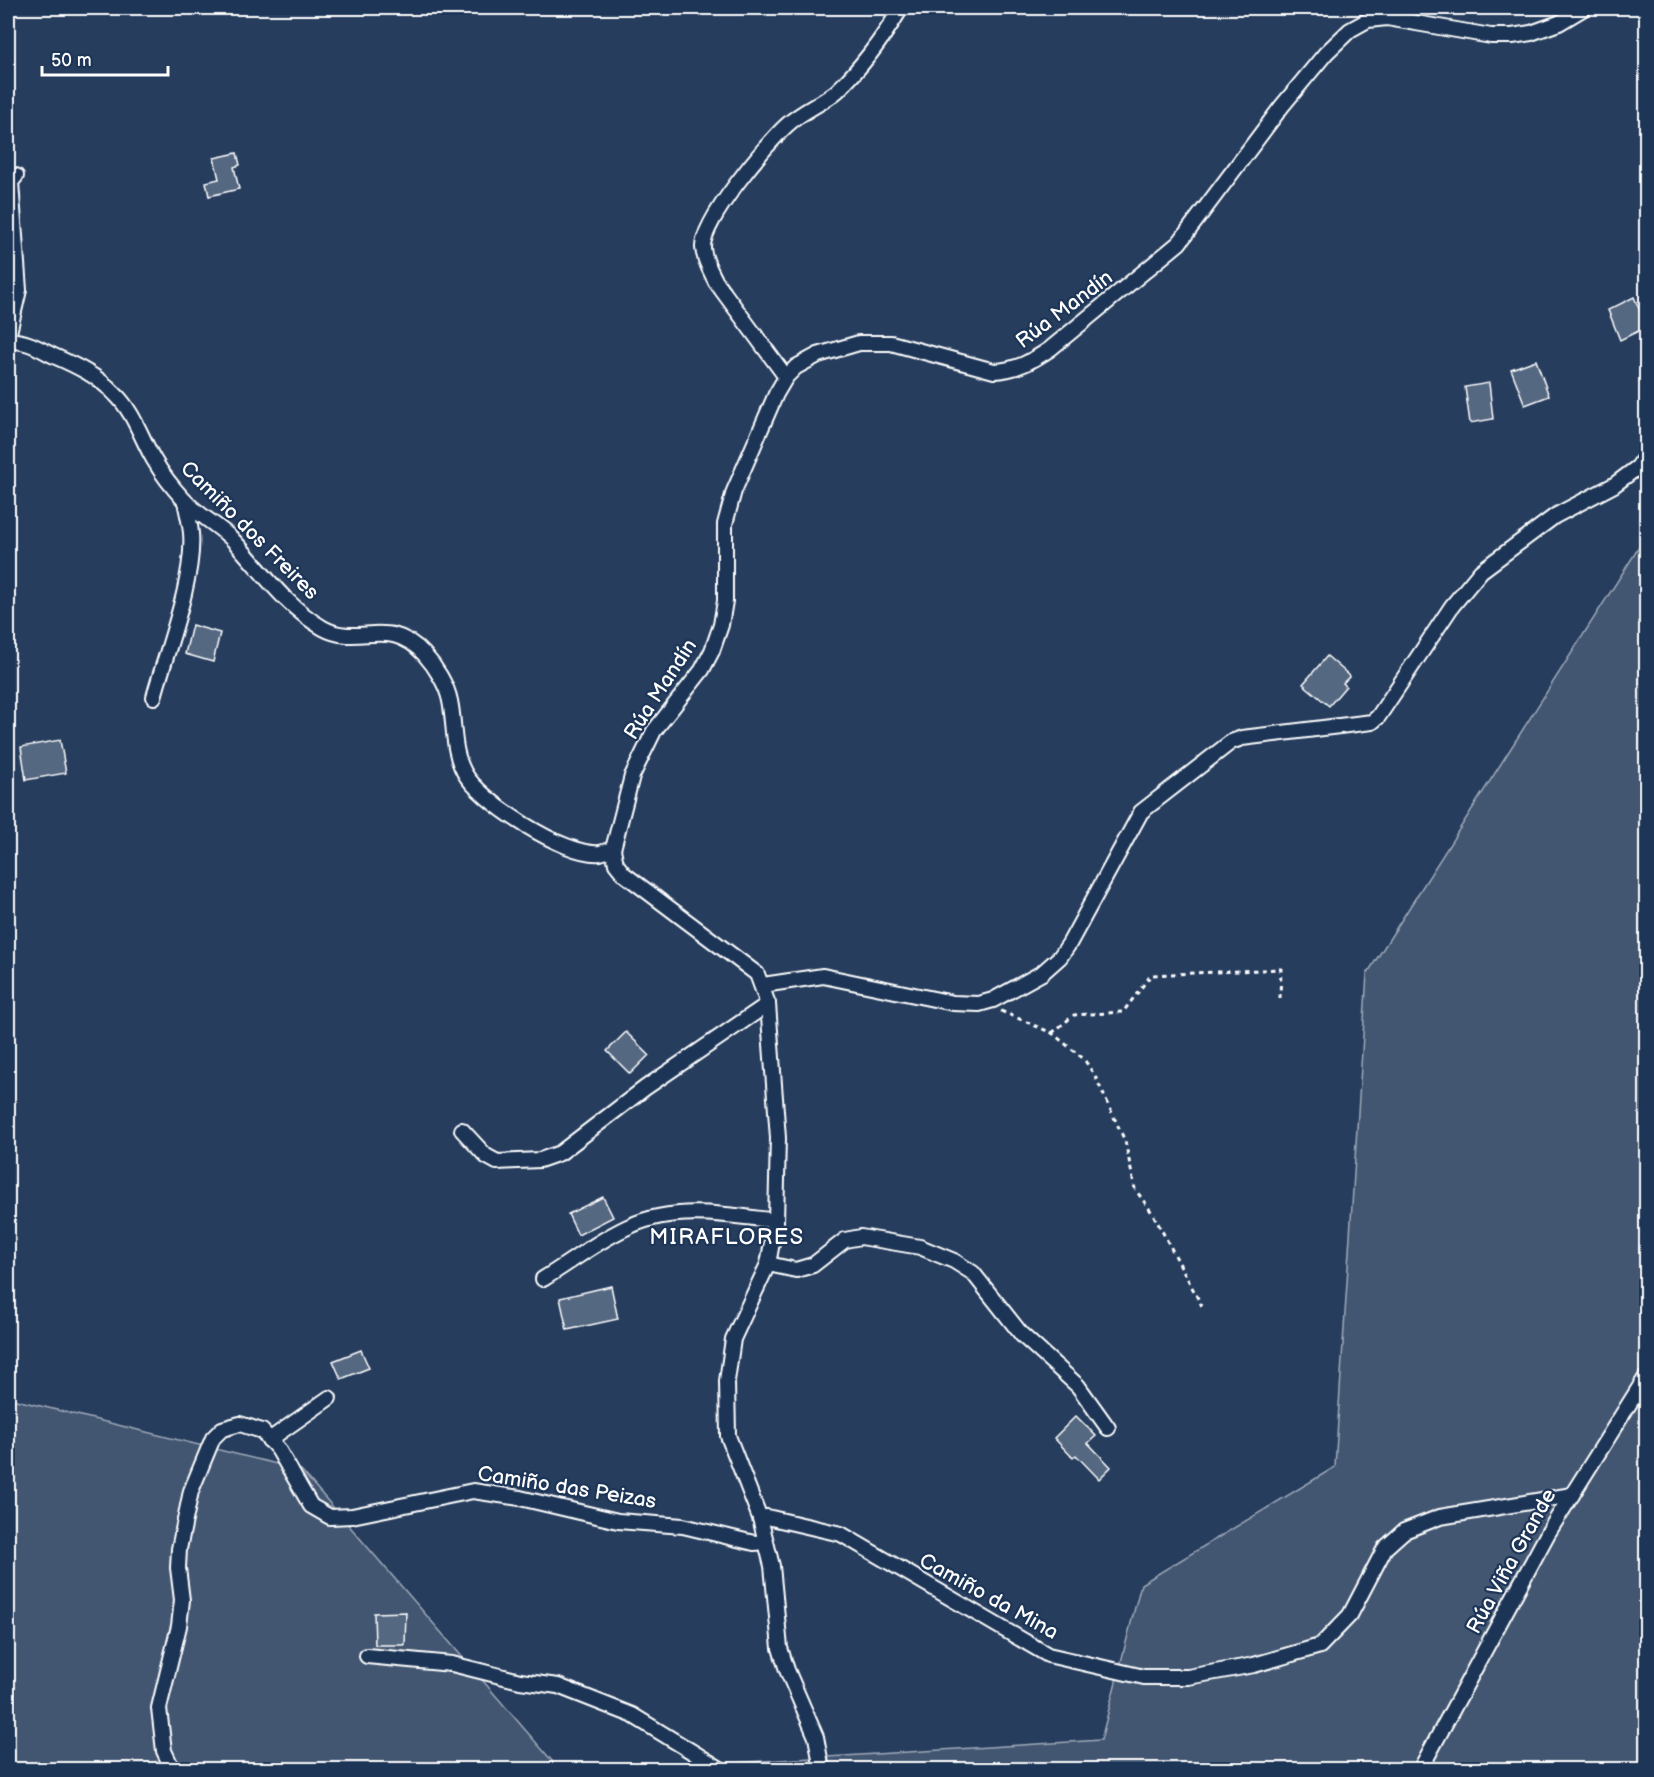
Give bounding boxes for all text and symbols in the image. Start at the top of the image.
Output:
scale bar [42,39,168,77]
text: 50 m [51,50,92,71]
street label: Rúa Mandín [1011,265,1118,354]
street label: Camiño dos Freires [175,456,324,605]
street label: Rúa Mandín [619,634,702,744]
district label: MIRAFLORES [649,1224,805,1251]
street label: Camiño das Peizas [476,1461,658,1514]
street label: Rúa Viña Grande [1461,1484,1562,1638]
street label: Camiño da Mina [915,1548,1063,1645]

